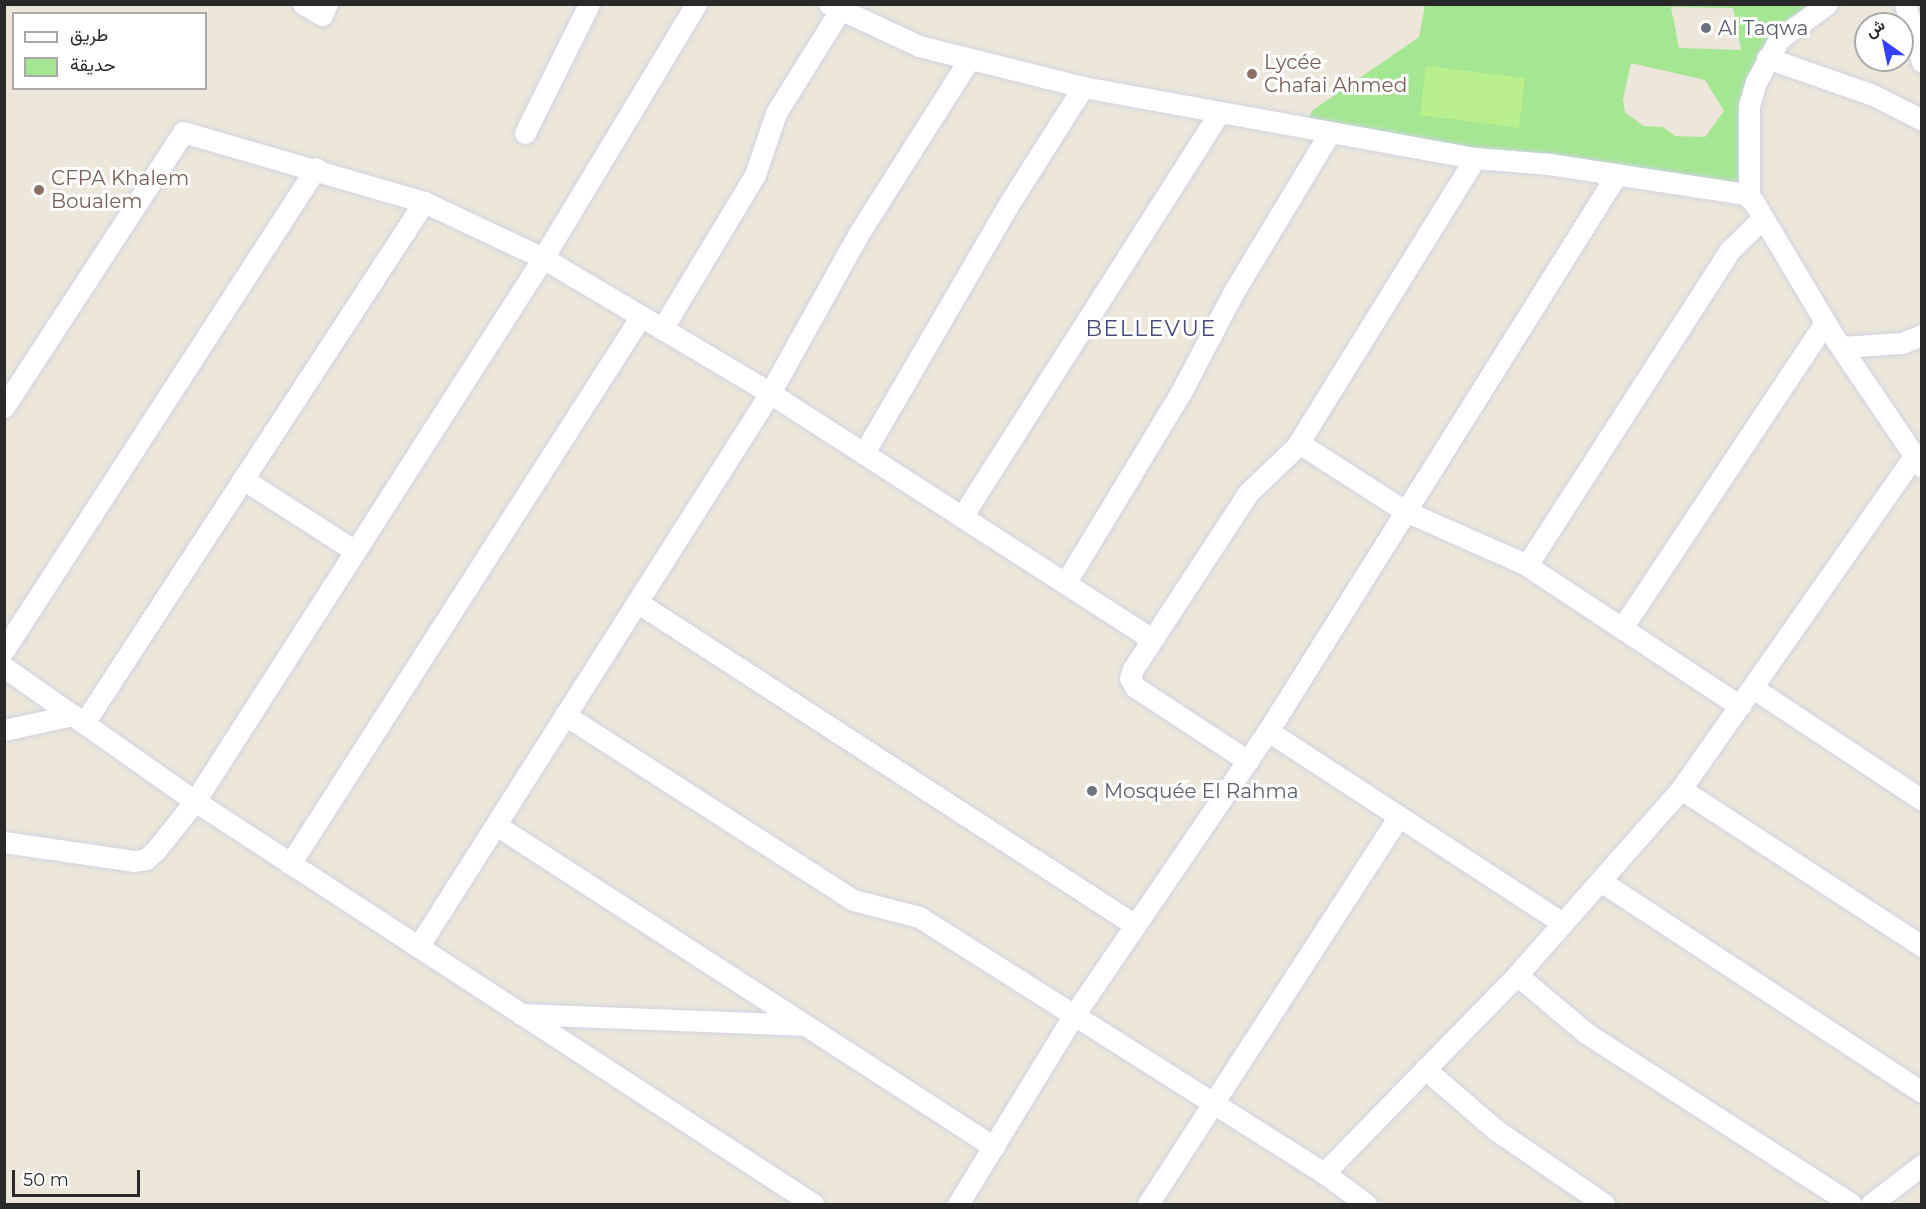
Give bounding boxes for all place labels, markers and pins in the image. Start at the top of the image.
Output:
place label: Al Taqwa [1718,16,1808,40]
marker: Al Taqwa [1699,21,1713,35]
place label: Lycée Chafai Ahmed [1264,51,1407,98]
marker: Lycée Chafai Ahmed [1245,67,1259,81]
place label: CFPA Khalem Boualem [51,166,189,213]
marker: CFPA Khalem Boualem [32,183,46,197]
place label: Mosquée El Rahma [1104,779,1298,803]
marker: Mosquée El Rahma [1085,784,1099,798]

